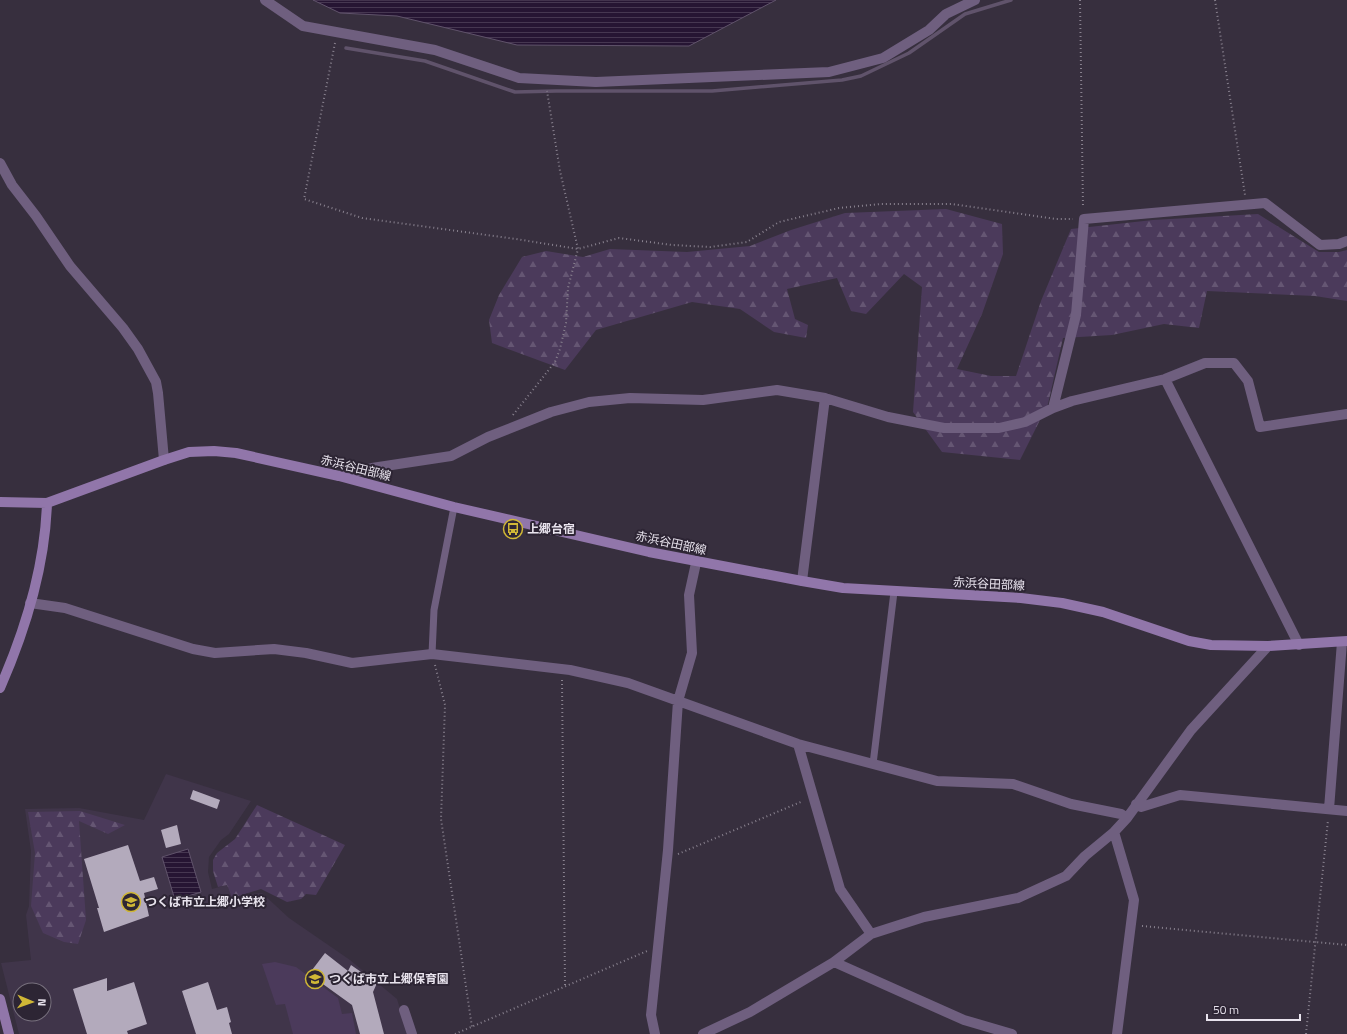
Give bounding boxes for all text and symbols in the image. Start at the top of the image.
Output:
street label: 赤浜谷田部線 [319,450,393,485]
bus stop icon: 上郷台宿 [502,518,524,540]
place label: 上郷台宿 [527,519,575,538]
street label: 赤浜谷田部線 [634,526,708,559]
street label: 赤浜谷田部線 [953,572,1025,595]
school or university icon: つくば市立上郷小学校 [120,891,142,913]
place label: つくば市立上郷小学校 [145,892,265,911]
school or university icon: つくば市立上郷保育園 [304,968,326,990]
place label: つくば市立上郷保育園 [329,969,449,988]
north arrow [12,982,52,1022]
scale bar [1207,996,1300,1022]
text: N [34,998,50,1006]
text: 50 m [1213,1000,1239,1019]

